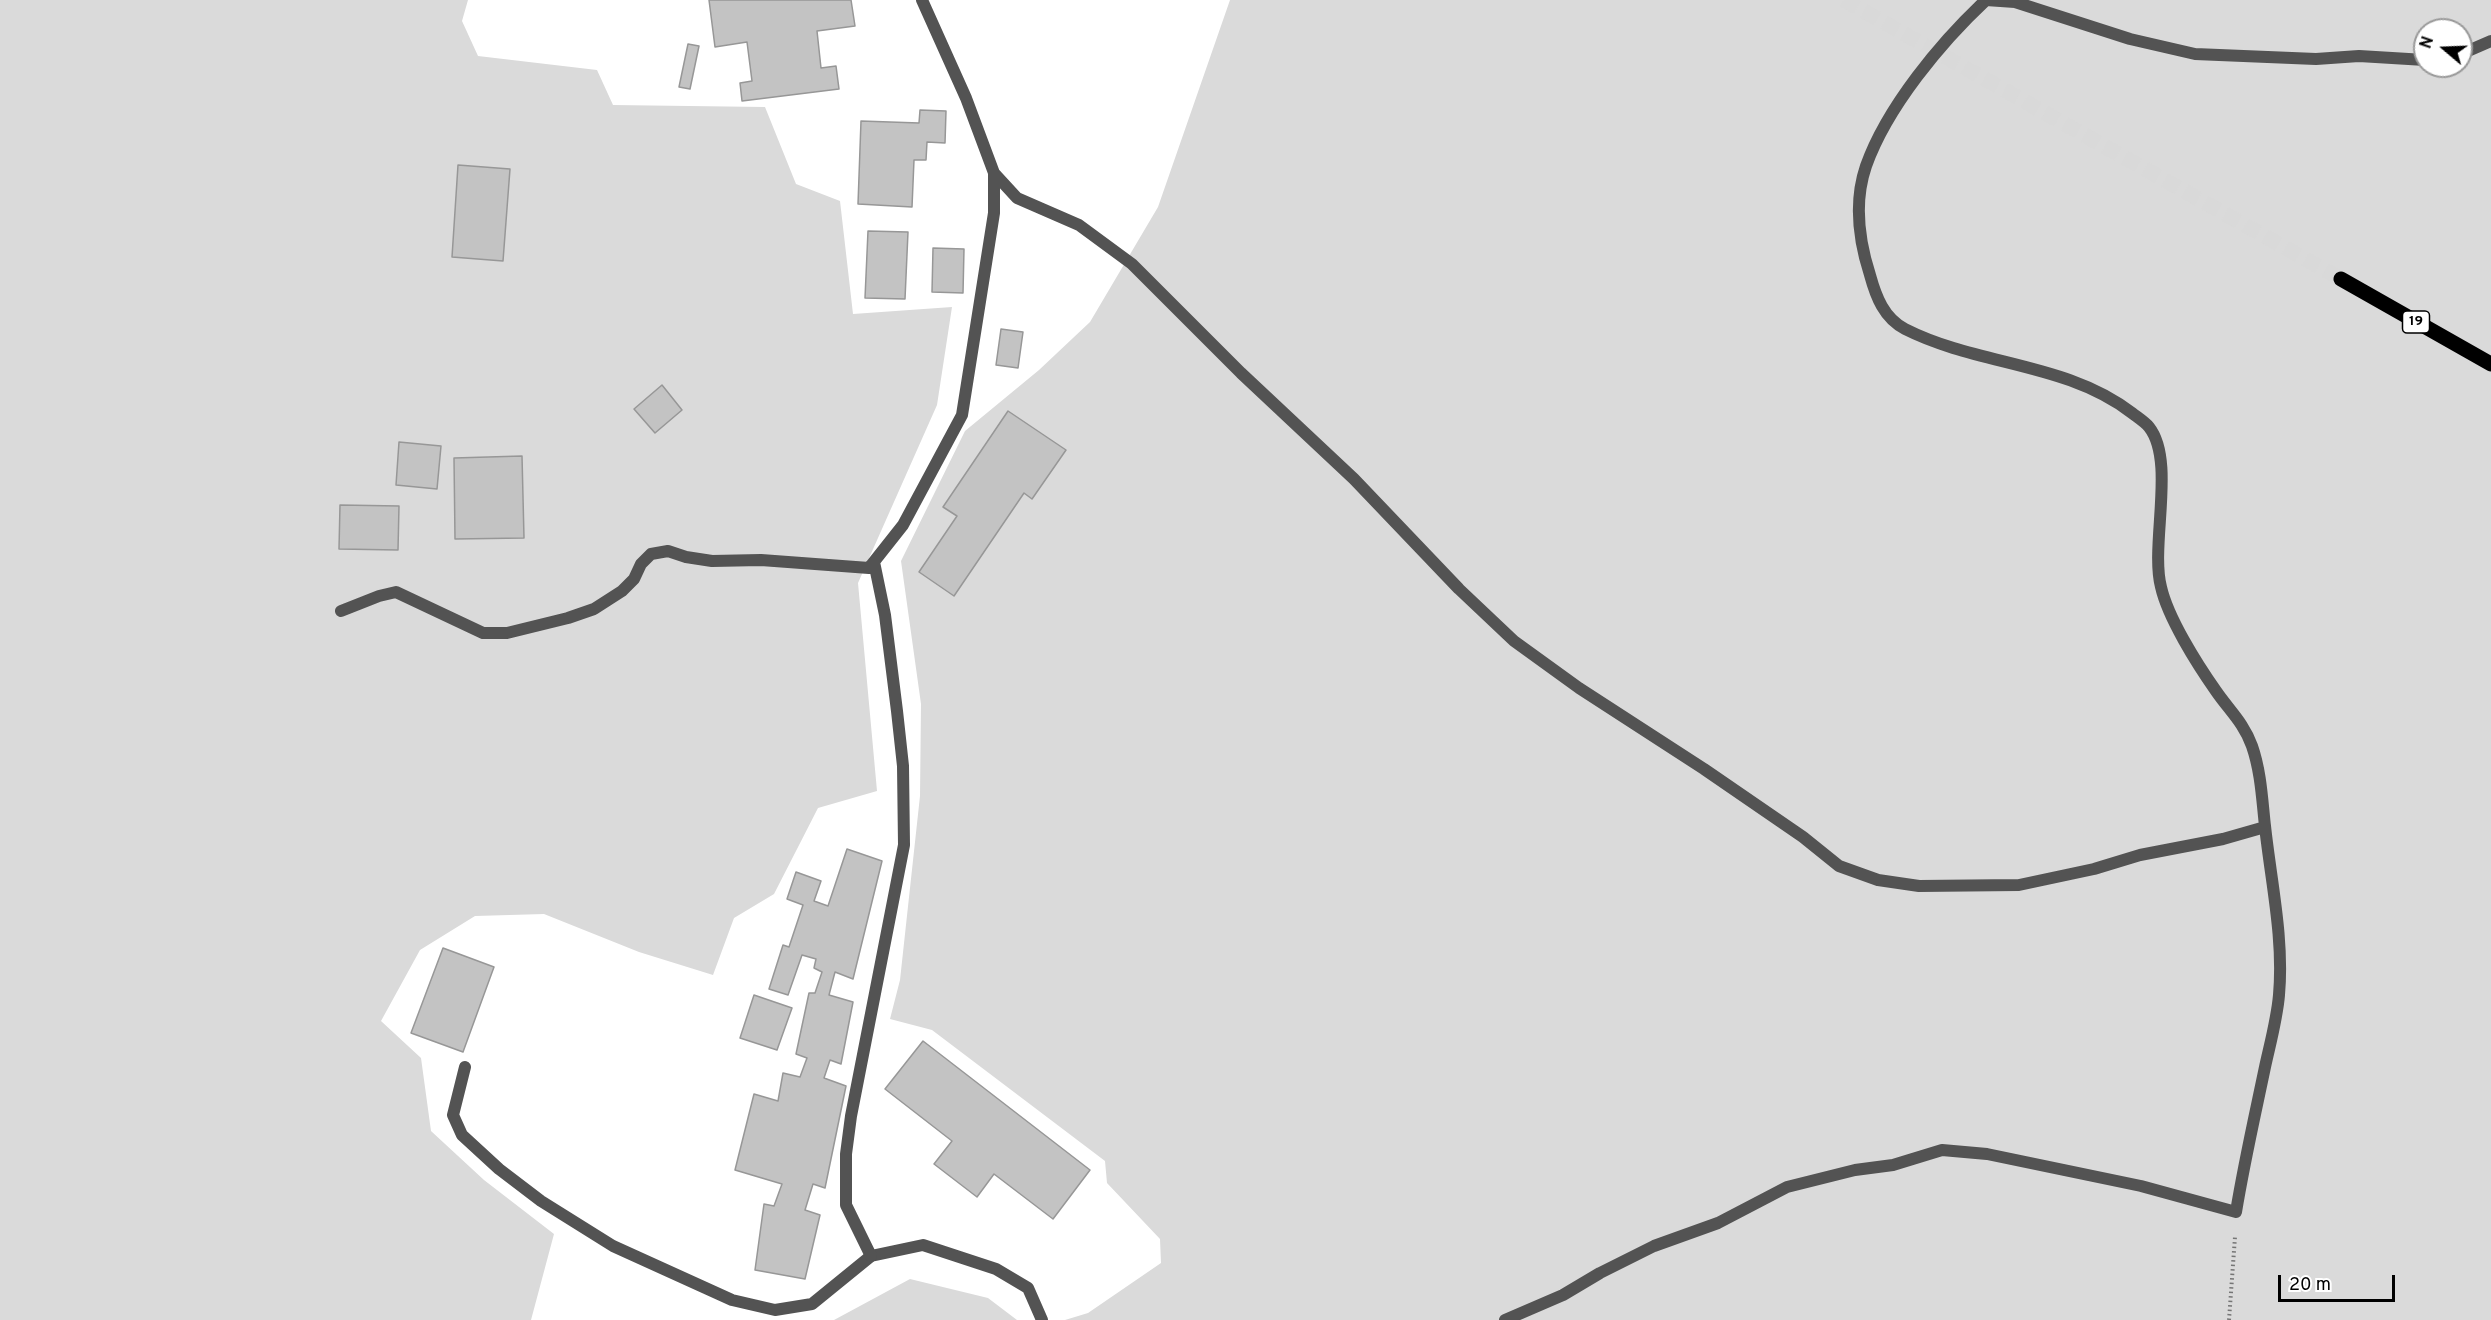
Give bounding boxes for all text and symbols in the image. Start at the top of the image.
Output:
north arrow [2413,18,2473,78]
text: N [2417,34,2439,51]
road number: 19 [2402,311,2430,333]
scale bar [2281,1263,2398,1301]
text: 20 m [2289,1274,2331,1297]

